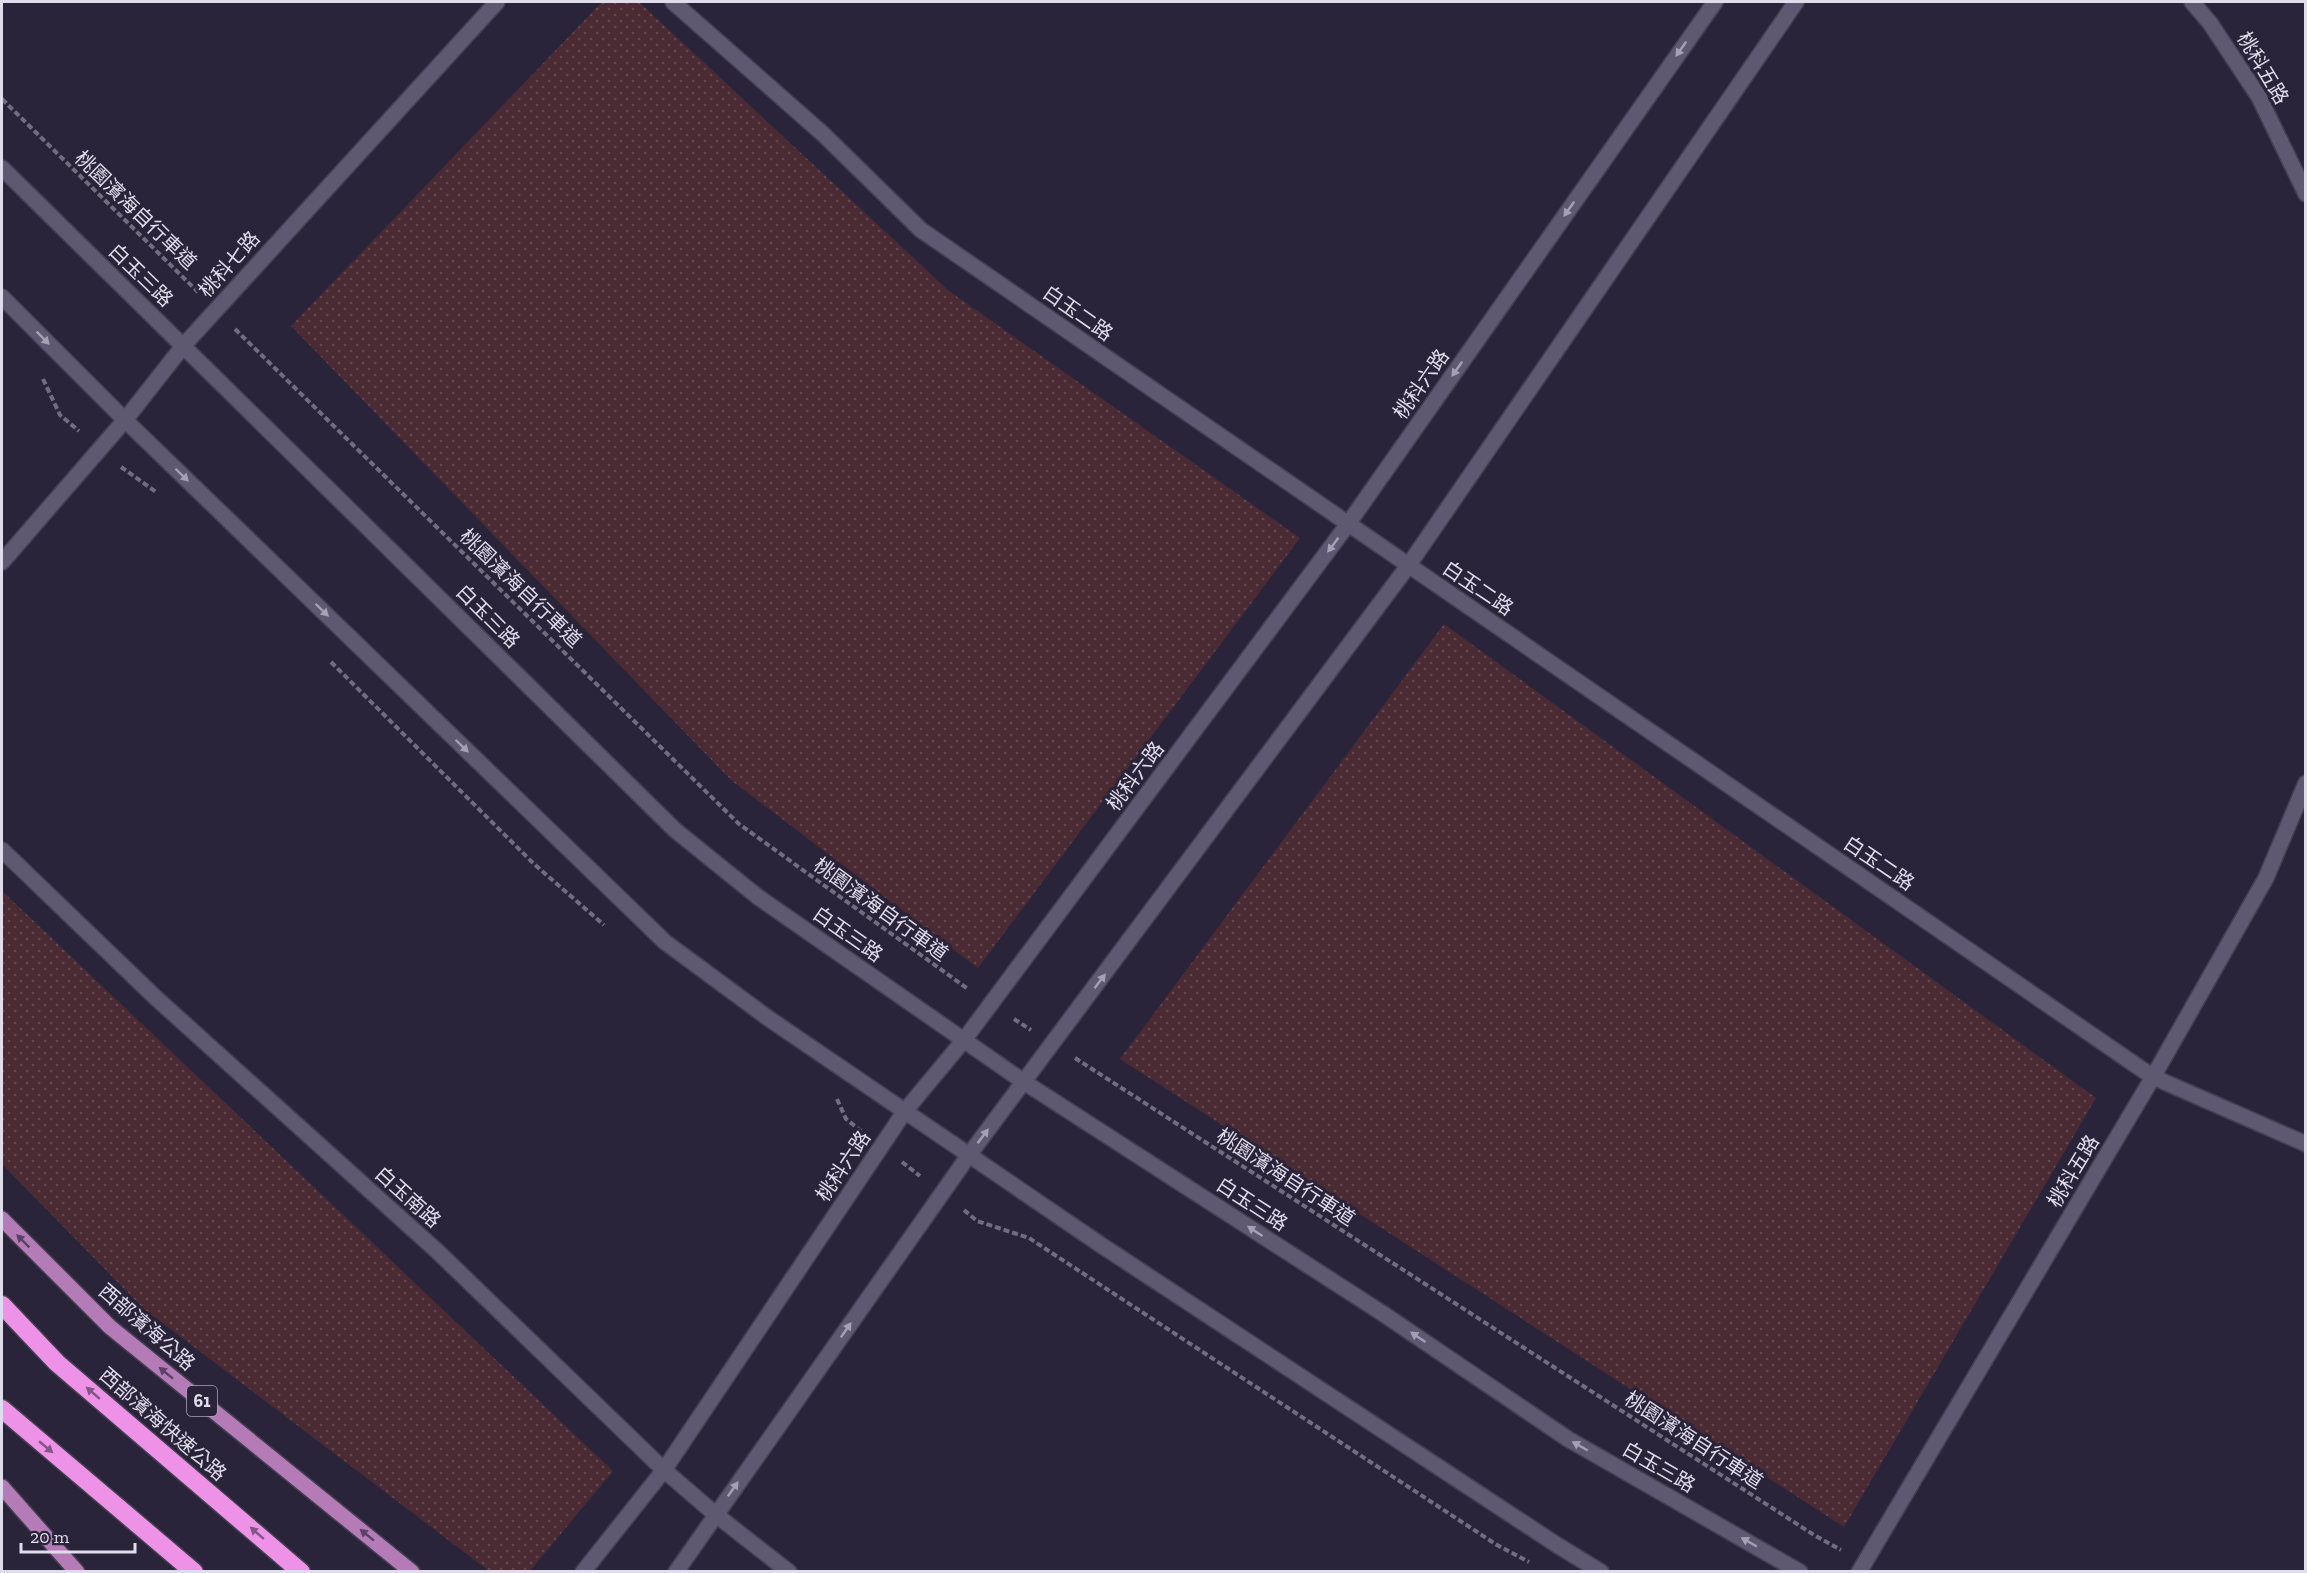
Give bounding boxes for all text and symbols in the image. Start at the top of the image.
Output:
street label: 桃科五路 [2232,28,2294,108]
one-way arrow [1675,41,1687,57]
street label: 桃園濱海自行車道 [70,146,202,274]
one-way arrow [1564,201,1575,217]
street label: 桃科七路 [193,226,265,302]
street label: 白玉三路 [104,239,178,311]
street label: 白玉二路 [1038,280,1118,346]
one-way arrow [35,331,50,345]
street label: 桃科六路 [1388,344,1454,424]
one-way arrow [1451,360,1463,376]
one-way arrow [174,468,189,482]
street label: 桃園濱海自行車道 [455,524,587,652]
one-way arrow [1327,538,1339,553]
street label: 白玉二路 [1438,556,1518,620]
street label: 白玉三路 [451,579,525,653]
one-way arrow [315,603,329,617]
street label: 桃科六路 [1101,737,1169,815]
one-way arrow [455,738,469,752]
street label: 白玉二路 [1839,831,1919,895]
street label: 桃園濱海自行車道 [809,852,953,966]
street label: 白玉三路 [808,901,888,967]
one-way arrow [1094,973,1106,989]
street label: 桃園濱海自行車道 [1212,1123,1360,1231]
street label: 桃科六路 [811,1126,875,1206]
one-way arrow [977,1129,989,1145]
street label: 桃科五路 [2042,1131,2104,1211]
street label: 白玉南路 [370,1161,446,1233]
street label: 白玉三路 [1212,1172,1292,1236]
one-way arrow [1246,1225,1263,1236]
one-way arrow [16,1234,30,1248]
street label: 西部濱海公路 [94,1279,200,1375]
one-way arrow [840,1322,852,1338]
one-way arrow [1410,1332,1426,1343]
street label: 西部濱海快速公路 [95,1362,231,1486]
one-way arrow [158,1366,174,1379]
road number: 61 [187,1386,217,1416]
street label: 桃園濱海自行車道 [1620,1386,1768,1494]
one-way arrow [86,1387,101,1400]
street label: 白玉三路 [1618,1437,1700,1497]
one-way arrow [38,1440,54,1453]
one-way arrow [1572,1440,1588,1451]
one-way arrow [727,1481,739,1497]
scale bar [21,1516,135,1554]
text: 20 m [30,1526,70,1548]
one-way arrow [249,1527,265,1540]
one-way arrow [359,1528,375,1541]
one-way arrow [1741,1537,1757,1548]

